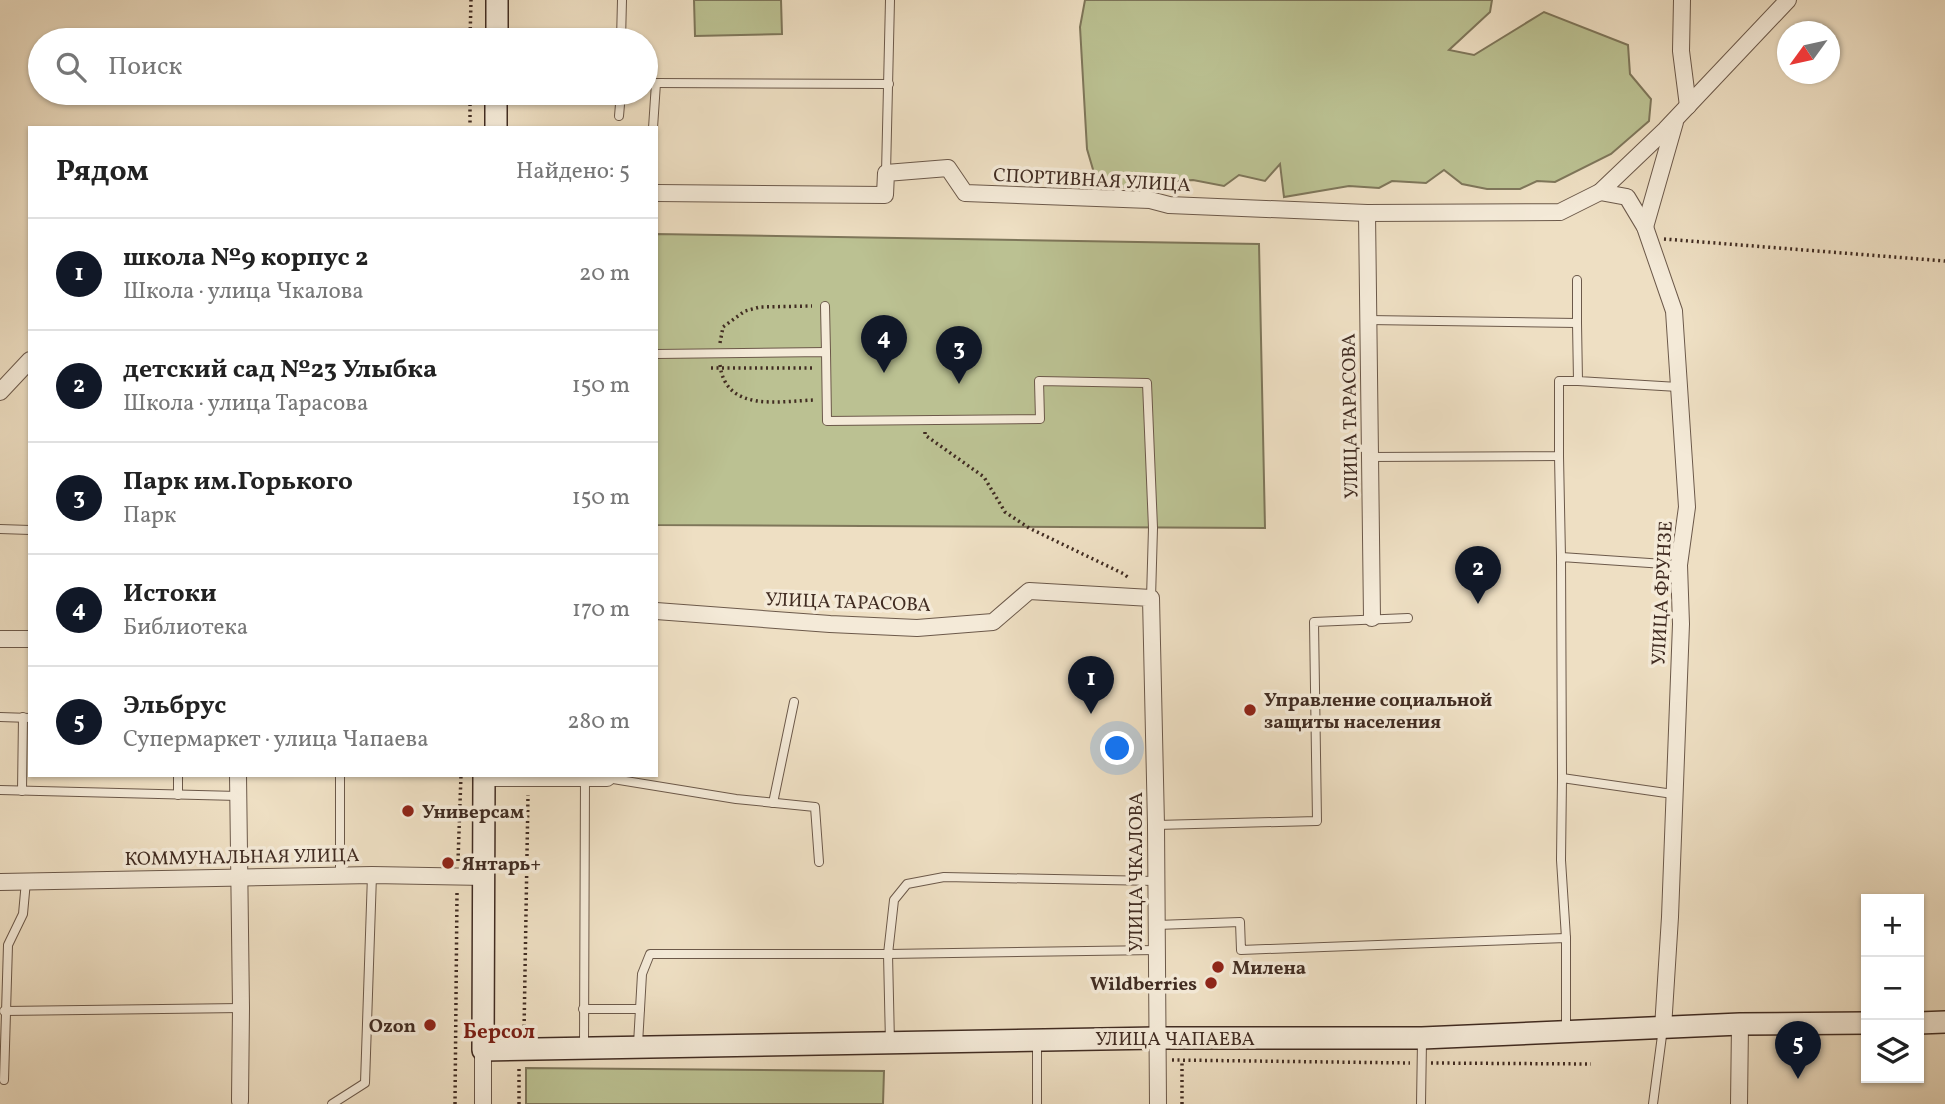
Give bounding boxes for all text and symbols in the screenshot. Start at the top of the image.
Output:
north arrow [1777,21,1840,84]
search box [28,28,658,105]
icon: search [52,48,90,86]
text: Поиск [108,49,182,85]
text: Рядом [56,151,149,193]
text: Найдено: 5 [516,156,630,188]
street label: СПОРТИВНАЯ УЛИЦА [993,163,1191,199]
text: школа №9 корпус 2 [123,240,368,276]
text: 1 [74,258,84,290]
text: 20 m [579,258,630,290]
text: Школа · улица Чкалова [123,276,364,308]
pin: 4 [861,315,907,373]
pin: 3 [936,326,982,384]
street label: УЛИЦА ТАРАСОВА [1337,333,1365,499]
text: детский сад №23 Улыбка [123,352,437,388]
text: 2 [73,370,85,402]
text: 150 m [572,370,630,402]
text: Школа · улица Тарасова [123,388,368,420]
text: Парк им.Горького [123,464,353,500]
text: 3 [73,482,85,514]
text: 150 m [572,482,630,514]
text: Парк [123,500,176,532]
street label: УЛИЦА ФРУНЗЕ [1646,520,1680,666]
pin: 2 [1455,546,1501,604]
text: Истоки [123,576,217,612]
street label: УЛИЦА ТАРАСОВА [765,587,931,619]
text: 4 [72,594,86,626]
text: 170 m [572,594,630,626]
text: Библиотека [123,612,248,644]
pin: 1 [1068,656,1114,714]
text: Эльбрус [123,688,226,724]
place label: Управление социальной защиты населения [1264,688,1492,736]
marker: Управление социальной защиты населения [1242,702,1258,718]
text: 5 [73,706,85,738]
text: 280 m [567,706,630,738]
text: Супермаркет · улица Чапаева [123,724,429,756]
your location [1100,731,1134,765]
street label: УЛИЦА ЧКАЛОВА [1124,792,1150,952]
place label: Универсам [422,800,524,826]
marker: Универсам [400,803,416,819]
street label: КОММУНАЛЬНАЯ УЛИЦА [124,843,360,873]
place label: Янтарь+ [462,852,541,878]
marker: Янтарь+ [440,855,456,871]
map controls [1861,894,1924,1083]
button: + [1861,894,1924,957]
place label: Милена [1232,956,1306,982]
button: − [1861,957,1924,1020]
marker: Милена [1210,959,1226,975]
place label: Wildberries [1090,972,1197,998]
marker: Wildberries [1203,975,1219,991]
place label: Ozon [369,1014,416,1040]
marker: Ozon [422,1017,438,1033]
district label: Берсол [463,1018,535,1047]
button: layers [1861,1020,1924,1083]
pin: 5 [1775,1021,1821,1079]
street label: УЛИЦА ЧАПАЕВА [1095,1027,1255,1053]

